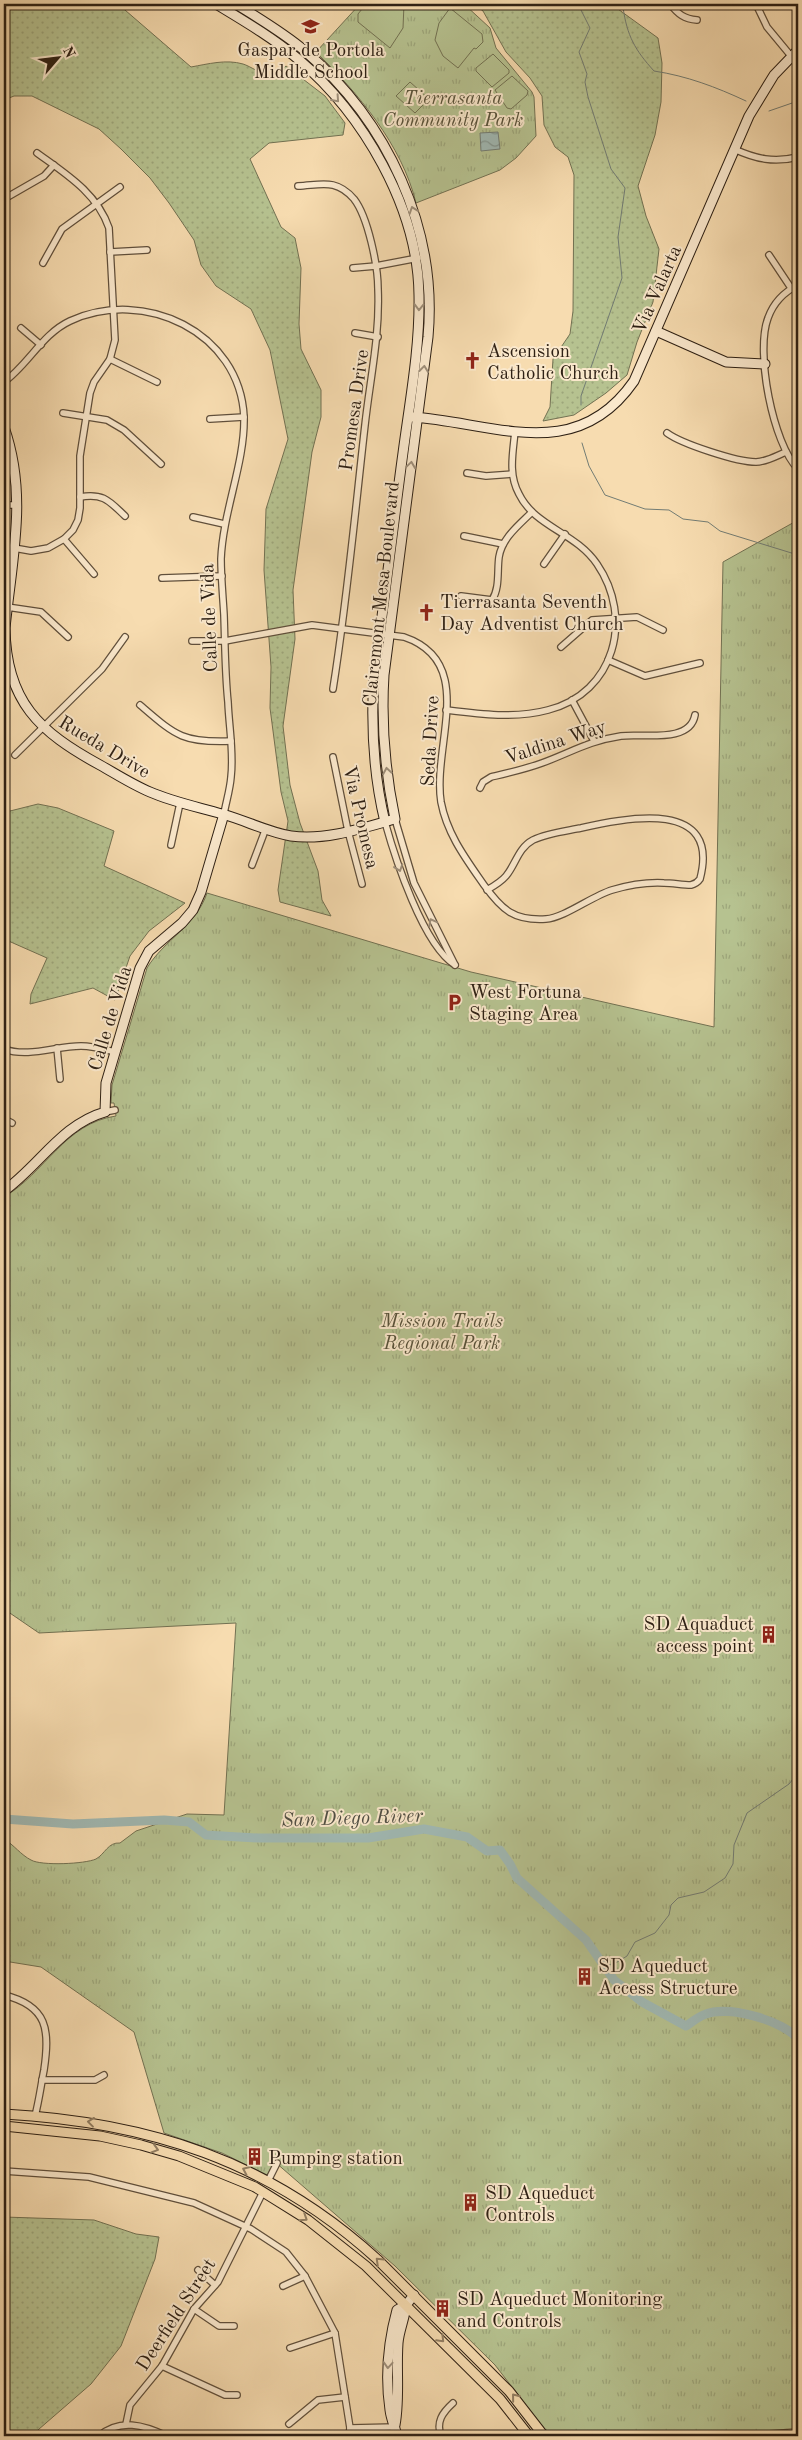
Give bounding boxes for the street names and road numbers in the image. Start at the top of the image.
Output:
street label: Via Valarta [630,242,686,337]
street label: Promesa Drive [338,348,373,472]
street label: Clairemont Mesa Boulevard [361,481,404,708]
street label: Calle de Vida [199,563,222,673]
street label: Seda Drive [420,695,443,787]
street label: Rueda Drive [55,714,153,783]
street label: Valdina Way [503,718,609,769]
street label: Via Promesa [338,764,381,872]
street label: Calle de Vida [86,963,137,1073]
street label: Deerfield Street [134,2256,220,2375]

